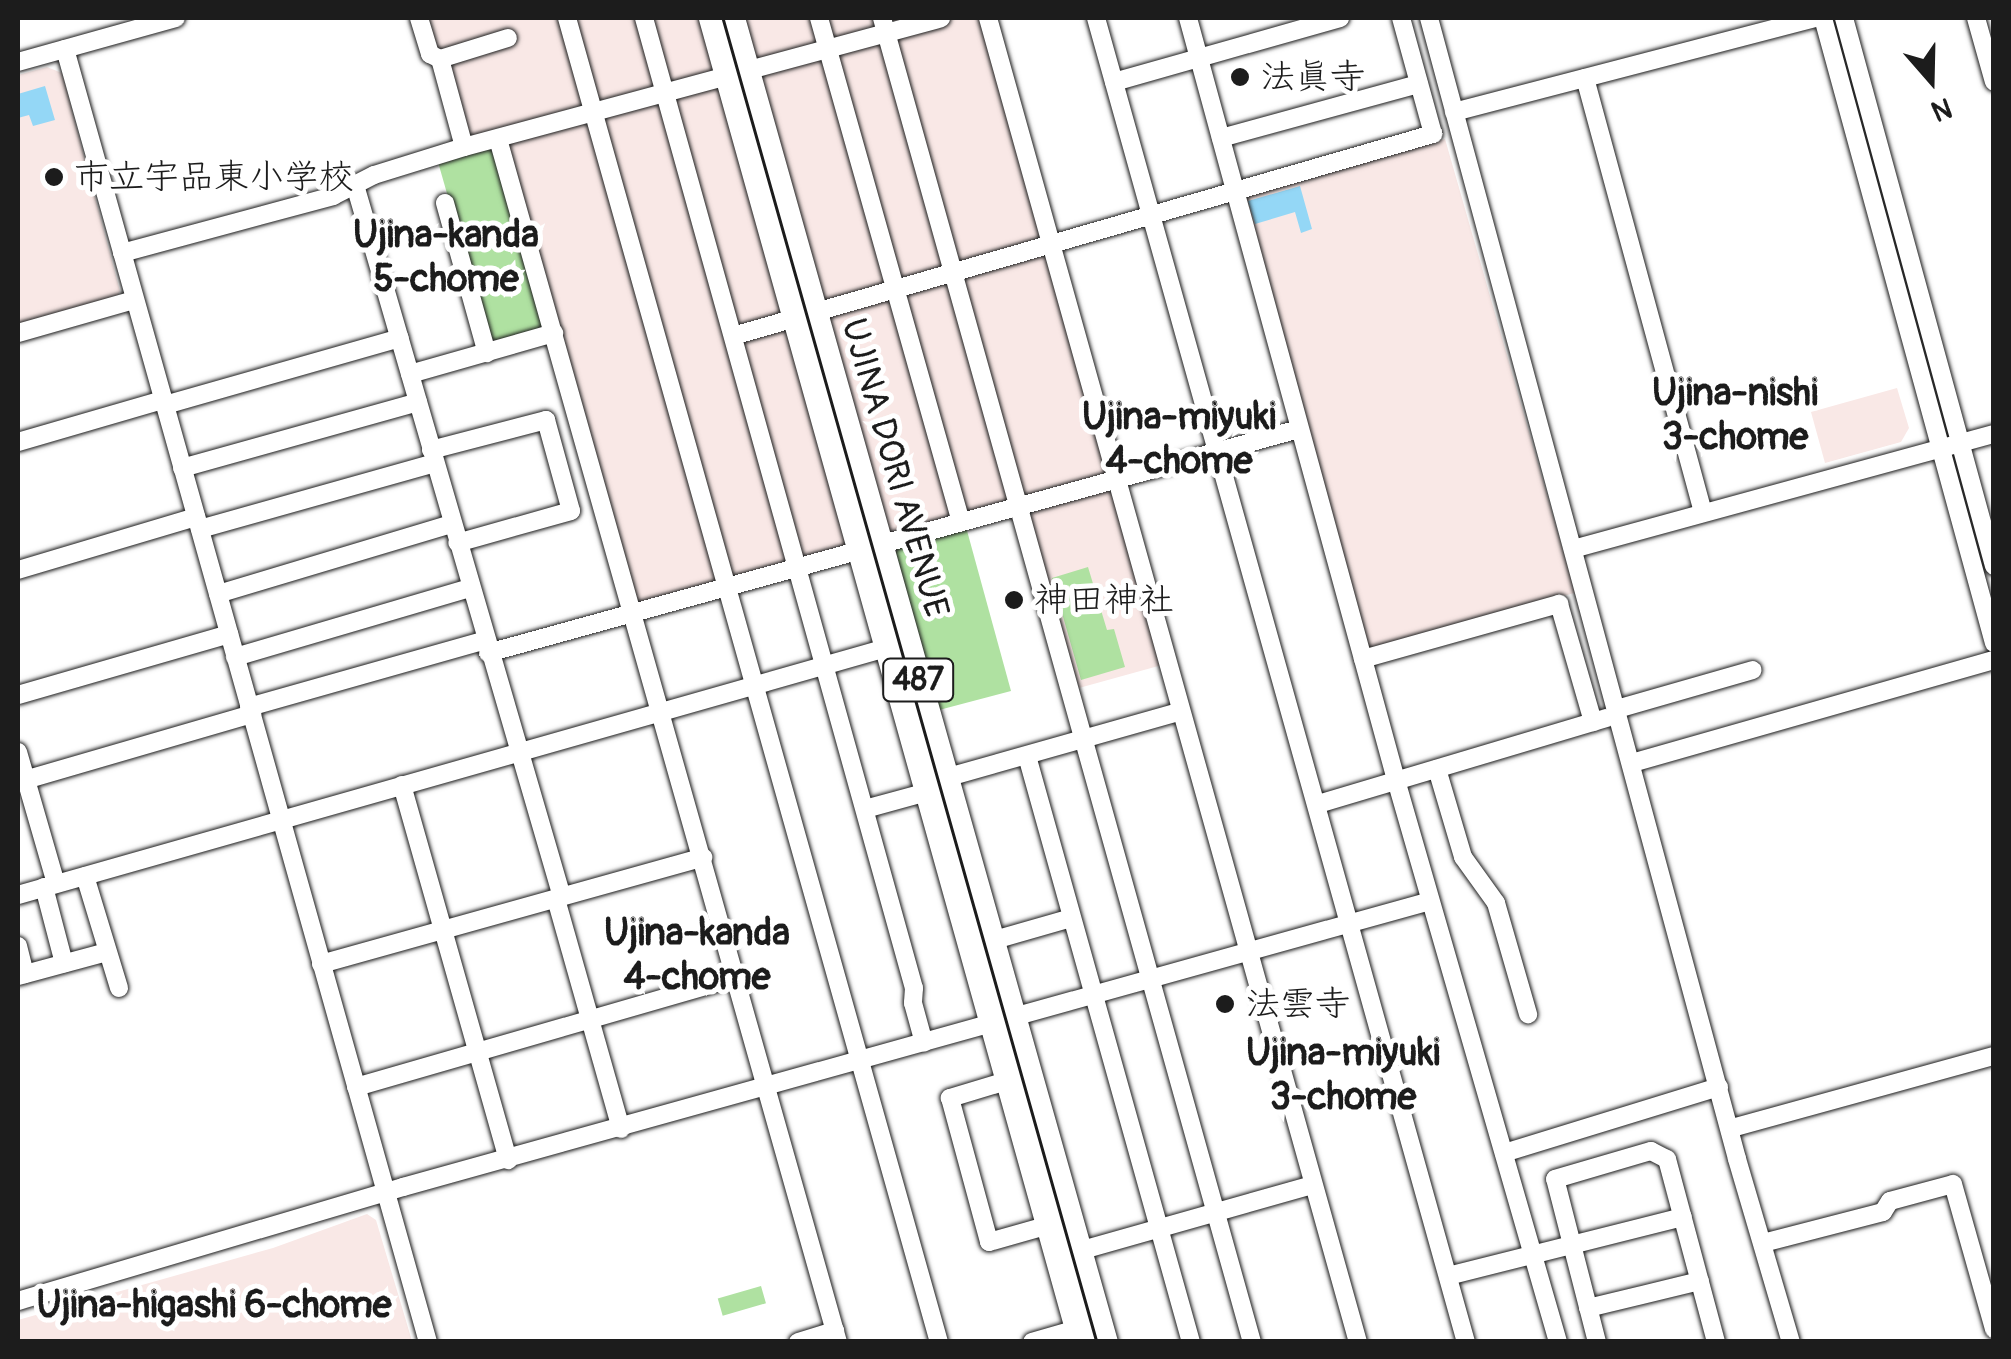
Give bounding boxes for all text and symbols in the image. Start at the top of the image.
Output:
north arrow [1881,30,1981,130]
place label: 法眞寺 [1260,56,1365,98]
marker: 法眞寺 [1229,66,1251,88]
text: N [1927,89,1956,128]
place label: 市立宇品東小学校 [74,156,354,198]
marker: 市立宇品東小学校 [43,166,65,188]
district label: Ujina-kanda 5-chome [353,213,539,302]
street label: UJINA DORI AVENUE [832,314,958,622]
district label: Ujina-nishi 3-chome [1652,371,1818,460]
district label: Ujina-miyuki 4-chome [1082,395,1276,484]
place label: 神田神社 [1034,579,1174,621]
marker: 神田神社 [1003,589,1025,611]
road number: 487 [880,653,956,707]
district label: Ujina-kanda 4-chome [604,911,790,1001]
place label: 法雲寺 [1245,983,1350,1025]
marker: 法雲寺 [1214,993,1236,1015]
district label: Ujina-miyuki 3-chome [1246,1031,1440,1120]
district label: Ujina-higashi 6-chome [37,1283,391,1329]

